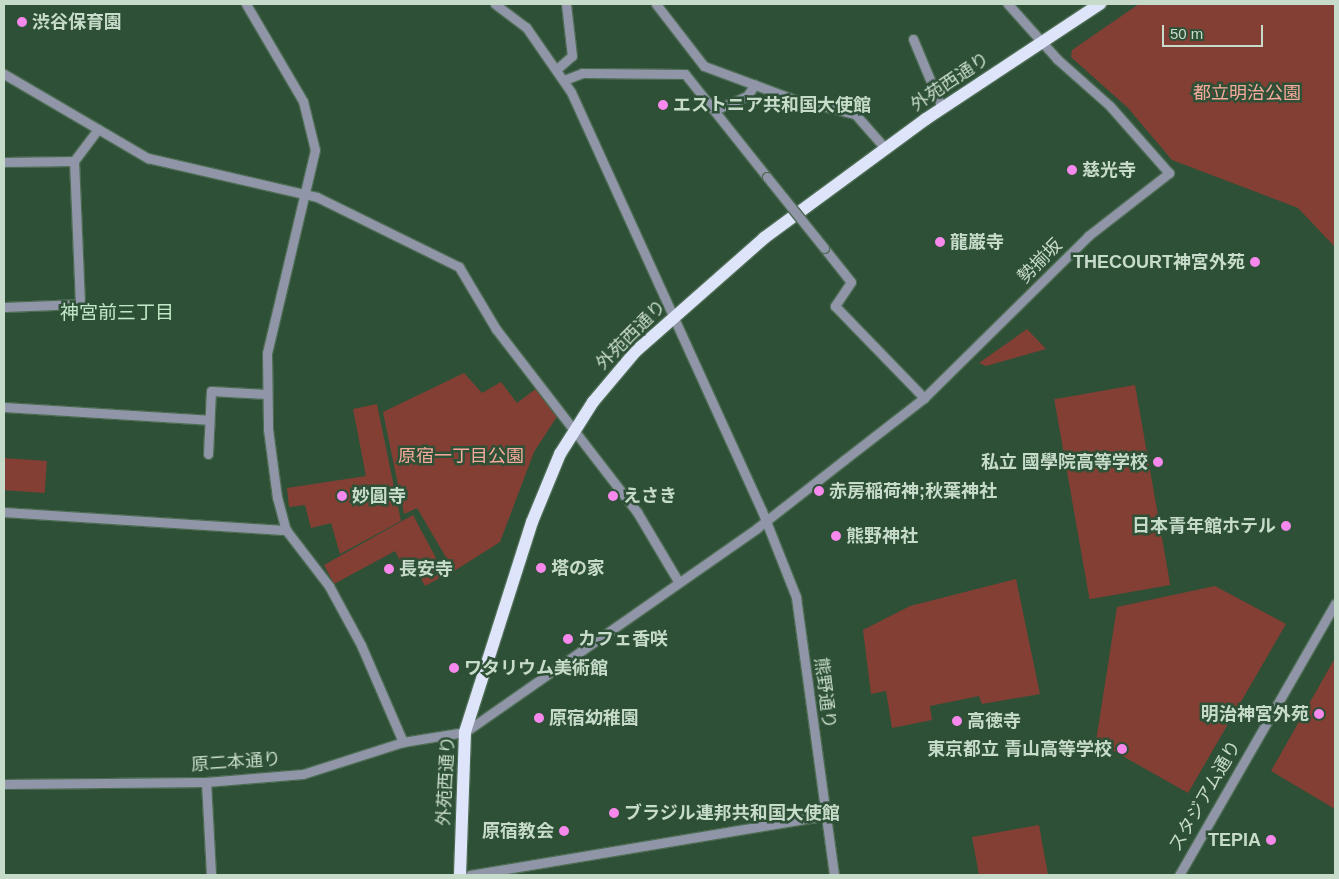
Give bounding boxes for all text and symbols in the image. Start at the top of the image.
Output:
place label: 渋谷保育園 [32,11,122,33]
scale bar [1164,15,1265,47]
marker: 渋谷保育園 [16,16,28,28]
text: 50 m [1170,25,1203,42]
street label: 外苑西通り [907,48,993,116]
park label: 都立明治公園 [1193,82,1301,104]
place label: エストニア共和国大使館 [673,94,871,116]
marker: エストニア共和国大使館 [657,99,669,111]
place label: 慈光寺 [1082,159,1136,181]
marker: 慈光寺 [1066,164,1078,176]
place label: 龍巌寺 [950,231,1004,253]
street label: 勢揃坂 [1013,234,1067,288]
marker: 龍巌寺 [934,236,946,248]
place label: THECOURT神宮外苑 [1073,251,1245,273]
marker: THECOURT神宮外苑 [1249,256,1261,268]
street label: 外苑西通り [592,296,670,374]
district label: 神宮前三丁目 [60,302,174,324]
park label: 原宿一丁目公園 [398,445,524,467]
place label: 私立 國學院高等学校 [981,451,1148,473]
marker: 私立 國學院高等学校 [1152,456,1164,468]
place label: 赤房稲荷神;秋葉神社 [829,480,997,502]
place label: 妙圓寺 [352,485,406,507]
place label: えさき [623,485,677,507]
marker: 赤房稲荷神;秋葉神社 [813,485,825,497]
marker: 妙圓寺 [336,490,348,502]
marker: えさき [607,490,619,502]
place label: 日本青年館ホテル [1132,515,1276,537]
marker: 日本青年館ホテル [1280,520,1292,532]
place label: 熊野神社 [846,525,918,547]
marker: 熊野神社 [830,530,842,542]
place label: 塔の家 [551,557,605,579]
place label: 長安寺 [399,558,453,580]
marker: 塔の家 [535,562,547,574]
marker: 長安寺 [383,563,395,575]
place label: カフェ香咲 [578,628,668,650]
marker: カフェ香咲 [562,633,574,645]
street label: 熊野通り [810,656,840,730]
place label: ワタリウム美術館 [464,657,608,679]
marker: ワタリウム美術館 [448,662,460,674]
place label: 明治神宮外苑 [1201,703,1309,725]
place label: 原宿幼稚園 [549,707,639,729]
marker: 明治神宮外苑 [1313,708,1325,720]
place label: 高徳寺 [967,710,1021,732]
marker: 原宿幼稚園 [533,712,545,724]
marker: 高徳寺 [951,715,963,727]
street label: 外苑西通り [433,735,459,827]
street label: スタジアム通り [1164,736,1246,856]
place label: 東京都立 青山高等学校 [927,738,1112,760]
marker: 東京都立 青山高等学校 [1116,743,1128,755]
street label: 原二本通り [190,748,282,776]
place label: ブラジル連邦共和国大使館 [624,802,840,824]
marker: ブラジル連邦共和国大使館 [608,807,620,819]
place label: 原宿教会 [482,820,554,842]
marker: 原宿教会 [558,825,570,837]
place label: TEPIA [1208,829,1261,851]
marker: TEPIA [1265,834,1277,846]

